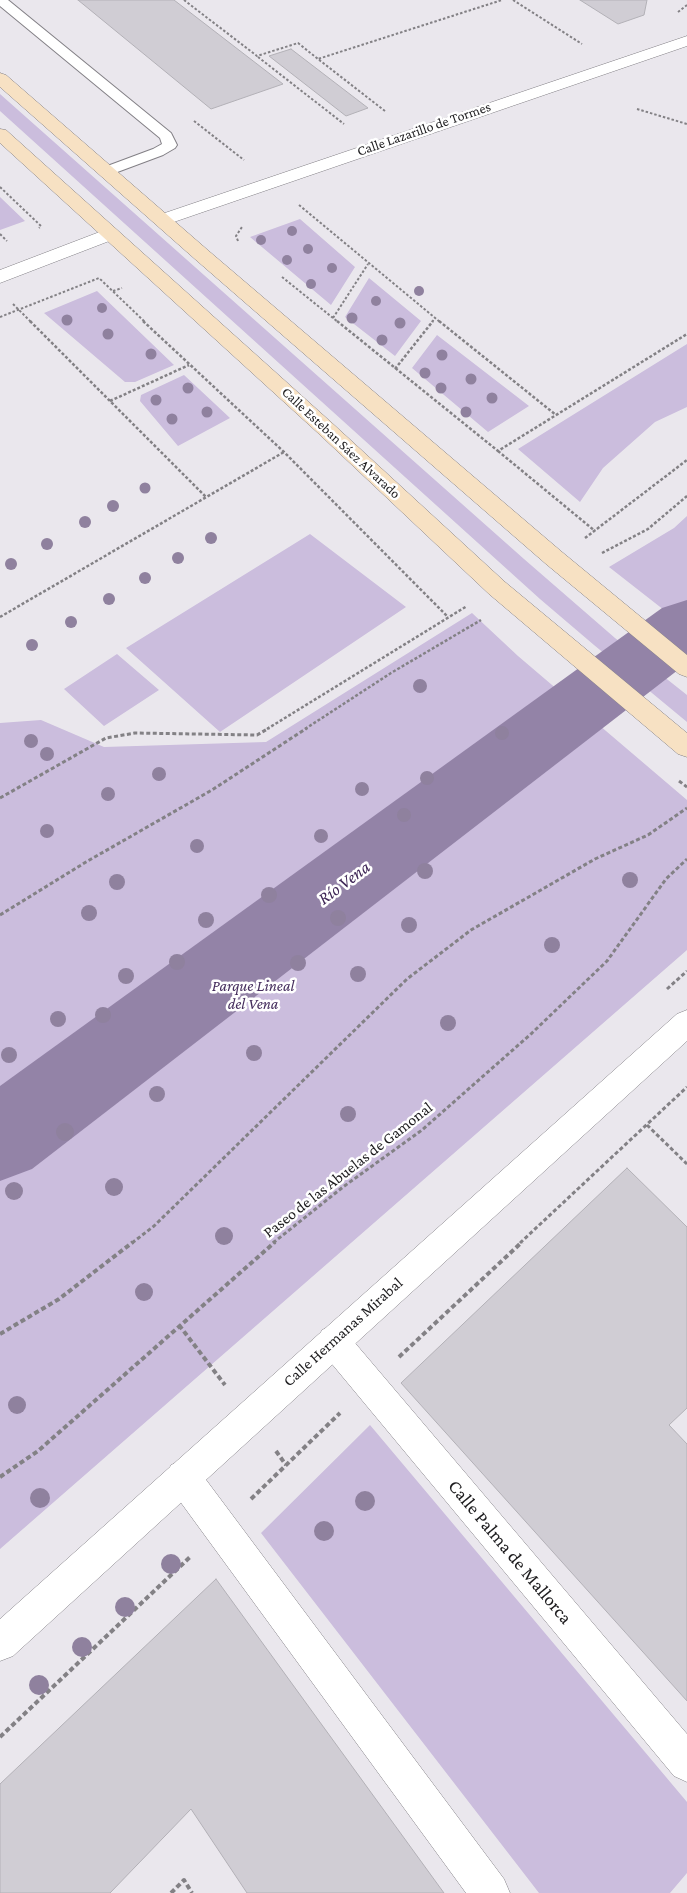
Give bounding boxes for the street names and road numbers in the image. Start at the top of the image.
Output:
street label: Calle Lazarillo de Tormes [355,98,493,160]
street label: Calle Esteban Sáez Alvarado [278,384,404,502]
street label: Paseo de las Abuelas de Gamonal [260,1098,436,1242]
street label: Calle Hermanas Mirabal [279,1273,407,1391]
street label: Calle Palma de Mallorca [443,1475,577,1629]

